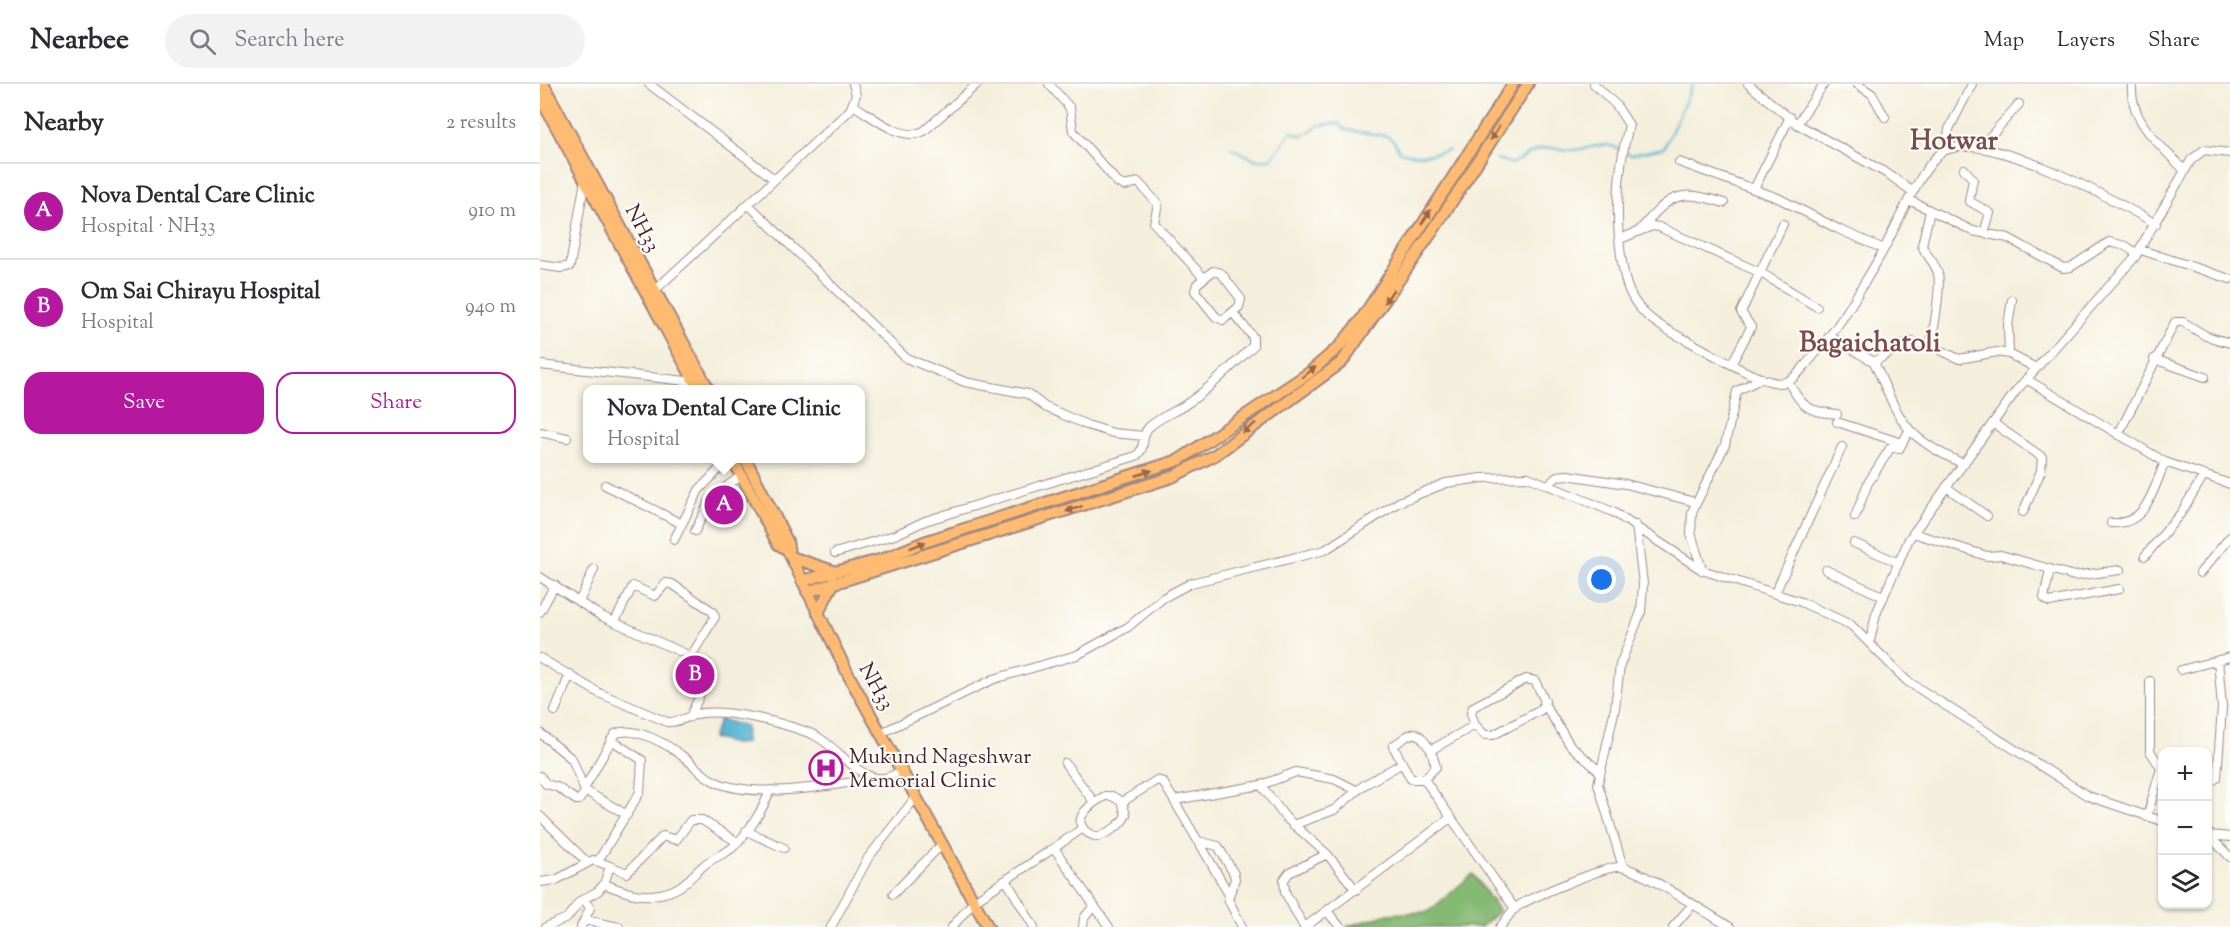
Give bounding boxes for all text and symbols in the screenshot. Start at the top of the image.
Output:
search box [165,14,585,68]
text: Nearbee [30,21,129,61]
icon: search [186,25,219,58]
text: Search here [234,25,345,57]
text: Map [1984,26,2024,56]
text: Layers [2057,26,2115,56]
text: Share [2148,26,2200,56]
text: Nearby [24,105,104,142]
text: 2 results [446,109,516,138]
district label: Hotwar [1910,123,1999,162]
one-way arrow [1490,125,1501,141]
text: Nova Dental Care Clinic [81,181,315,213]
text: A [35,197,52,226]
text: 910 m [468,197,516,226]
street label: NH33 [616,200,666,258]
one-way arrow [1420,209,1431,225]
text: Hospital · NH33 [81,213,215,242]
text: Om Sai Chirayu Hospital [81,277,320,309]
one-way arrow [1384,288,1395,304]
text: B [37,293,50,322]
text: 940 m [465,293,516,322]
text: Hospital [81,309,154,338]
district label: Bagaichatoli [1799,325,1941,364]
one-way arrow [1302,366,1317,378]
button: Save [24,372,264,434]
button: Share [276,372,516,434]
popup [583,385,865,463]
text: Nova Dental Care Clinic [607,394,841,426]
one-way arrow [1242,422,1257,434]
text: Hospital [607,426,680,455]
one-way arrow [1135,467,1153,477]
pin: A [704,482,744,528]
one-way arrow [1065,505,1083,514]
one-way arrow [909,539,927,549]
your location [1587,565,1616,594]
pin: B [676,652,714,698]
street label: NH33 [850,658,901,716]
place label: Mukund Nageshwar Memorial Clinic [849,743,1031,797]
map controls [2158,747,2212,909]
button: + [2158,747,2212,801]
hospital icon: Mukund Nageshwar Memorial Clinic [808,750,844,786]
button: − [2158,801,2212,855]
button: layers [2158,855,2212,909]

